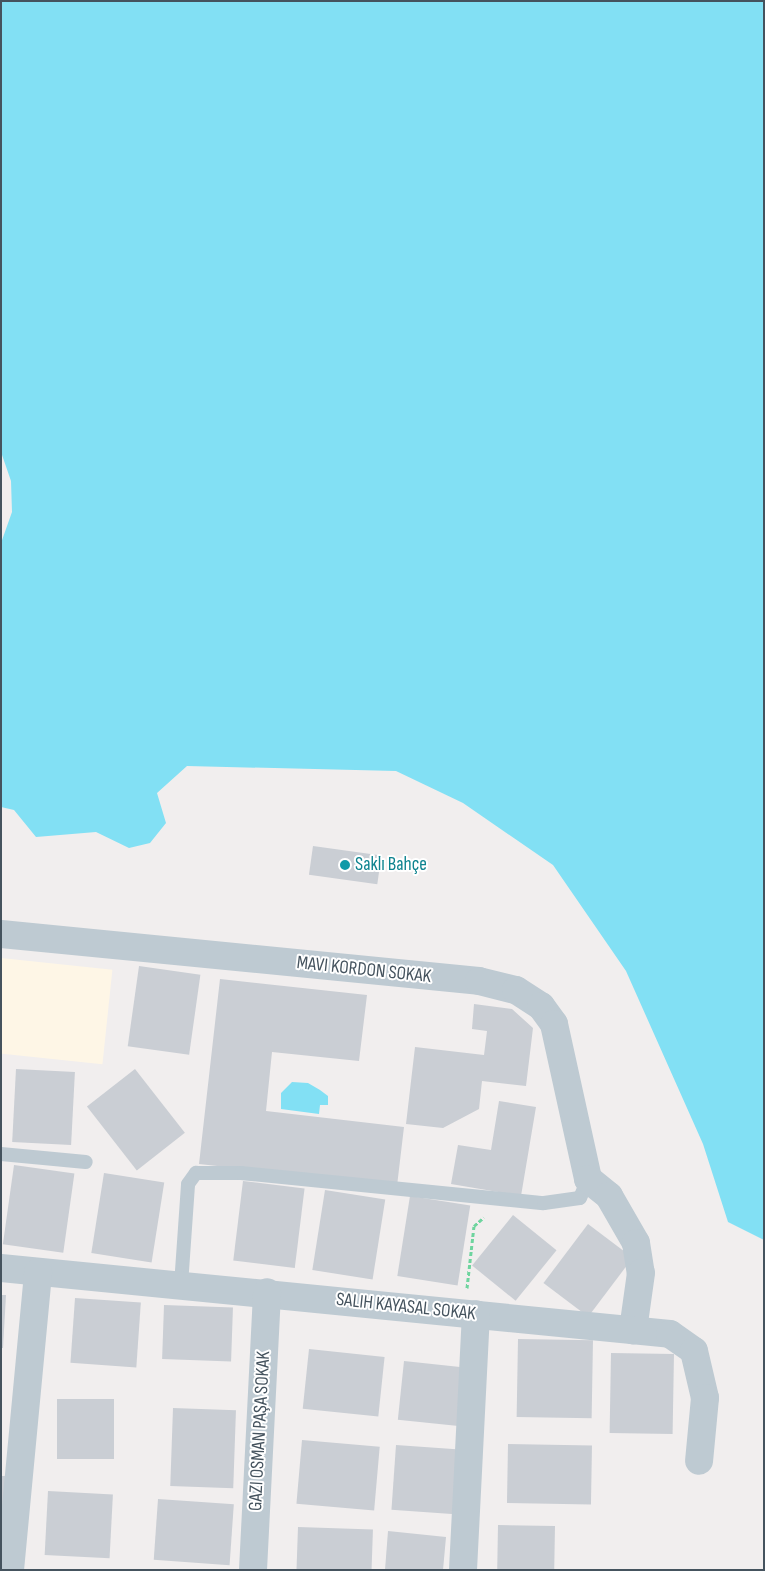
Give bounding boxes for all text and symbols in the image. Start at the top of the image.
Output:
place label: Saklı Bahçe [355,854,427,876]
marker: Saklı Bahçe [339,859,351,871]
street label: MAVI KORDON SOKAK [296,952,432,988]
street label: SALIH KAYASAL SOKAK [335,1288,477,1326]
street label: GAZI OSMAN PAŞA SOKAK [244,1350,276,1512]

